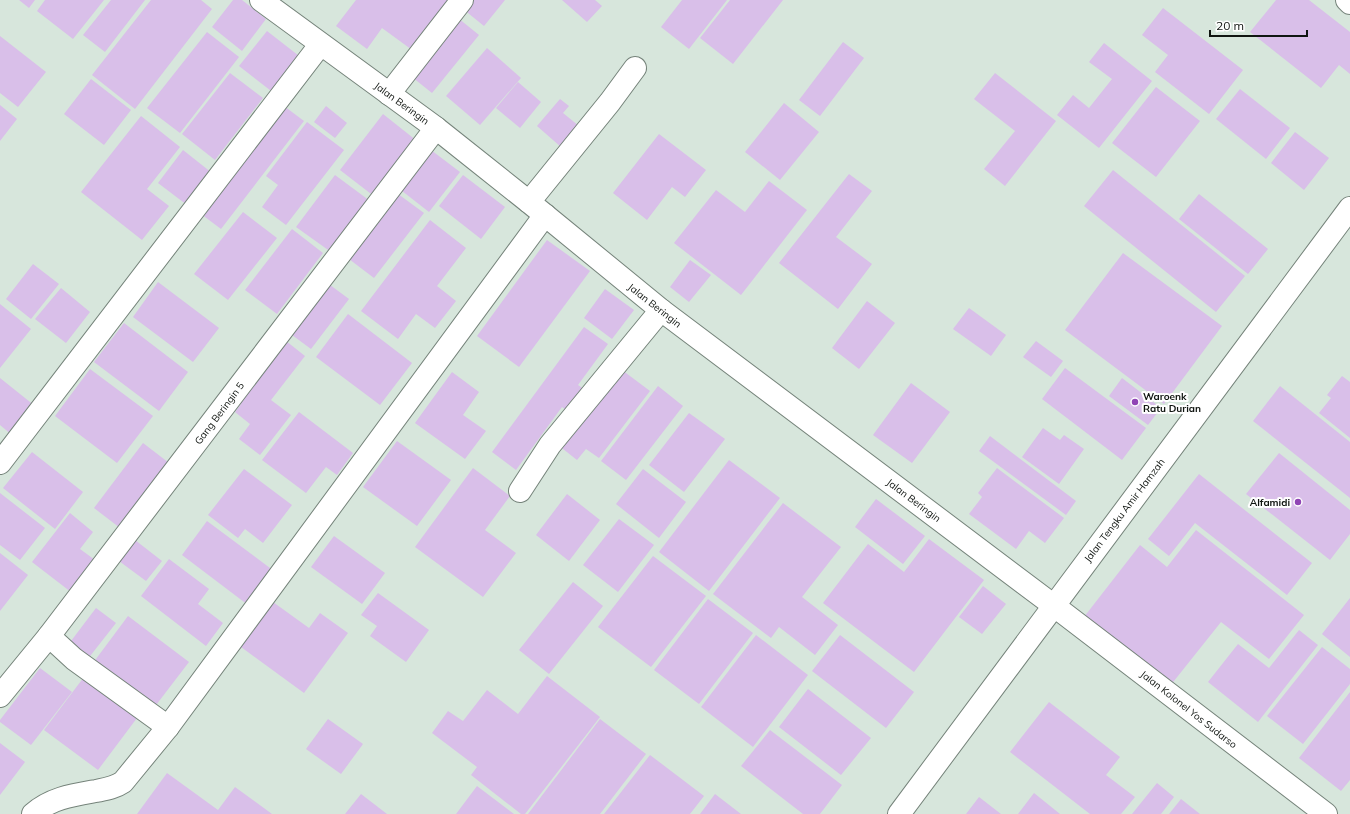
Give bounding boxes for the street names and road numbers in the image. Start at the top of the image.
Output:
street label: Jalan Beringin [372,79,432,128]
street label: Jalan Beringin [625,280,684,330]
street label: Gang Beringin 5 [192,380,247,447]
street label: Jalan Tengku Amir Hamzah [1081,456,1168,565]
street label: Jalan Beringin [884,476,943,525]
street label: Jalan Kolonel Yos Sudarso [1138,668,1240,751]

